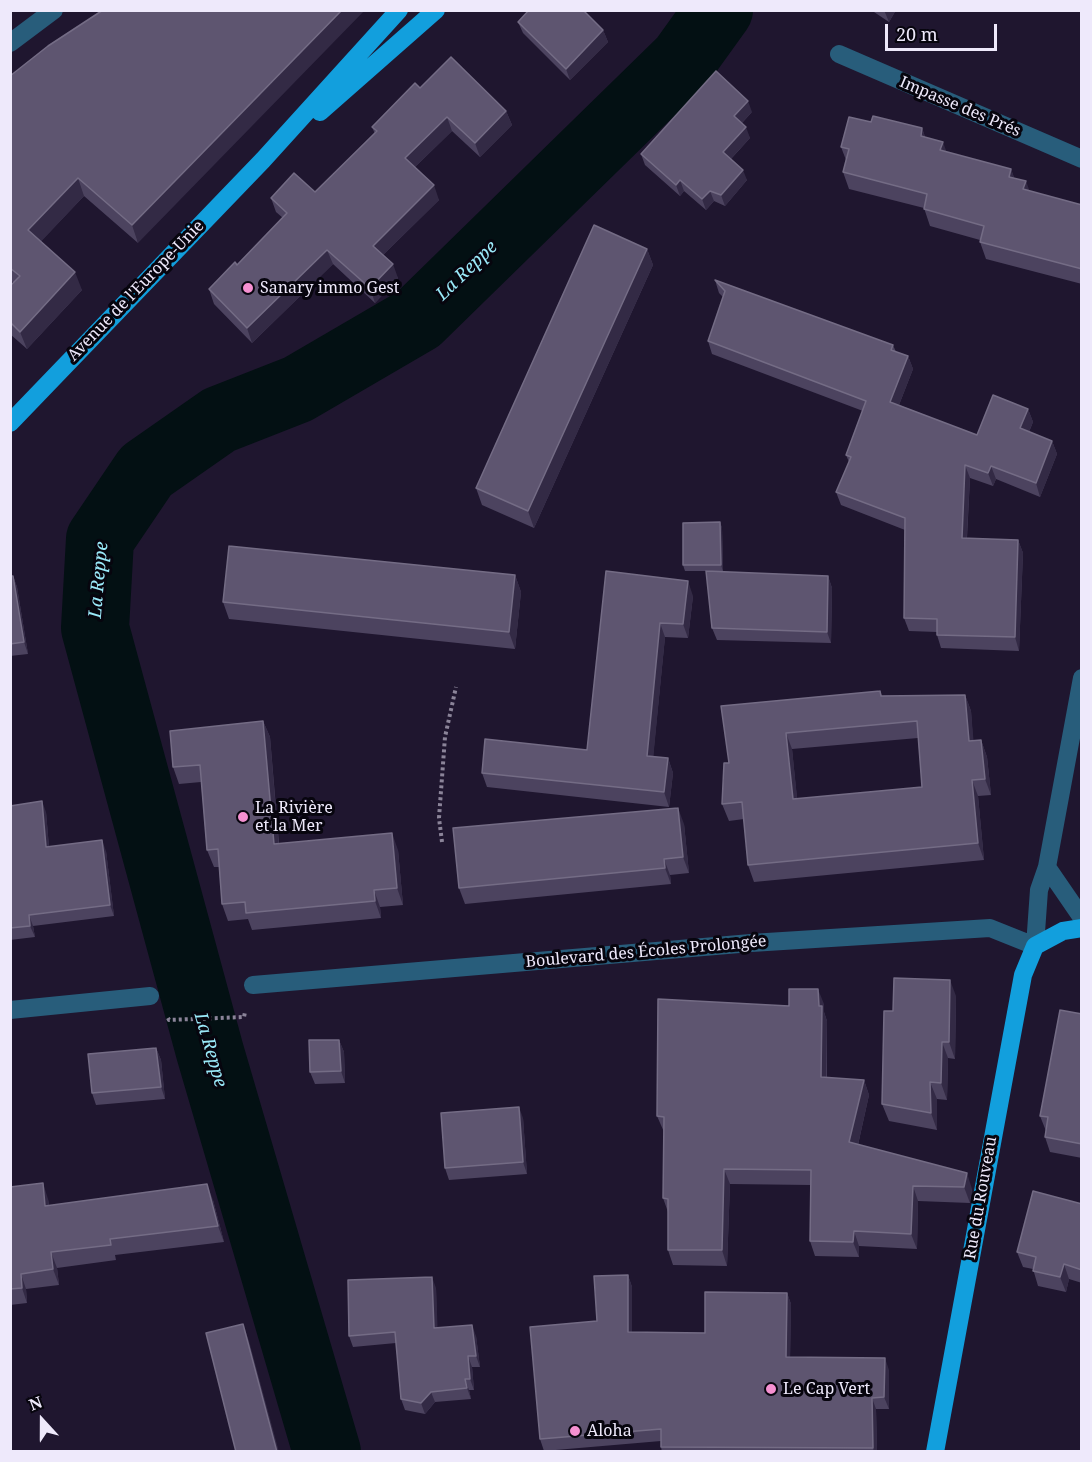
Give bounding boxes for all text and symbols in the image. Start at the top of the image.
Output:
scale bar [888,12,1000,50]
text: 20 m [896,22,938,46]
street label: Impasse des Prés [897,73,1023,141]
street label: Avenue de l'Europe-Unie [64,217,208,365]
water label: La Reppe [432,237,502,305]
place label: Sanary immo Gest [260,278,399,298]
marker: Sanary immo Gest [241,281,255,295]
water label: La Reppe [85,541,113,619]
place label: La Rivière et la Mer [255,798,333,836]
marker: La Rivière et la Mer [236,810,250,824]
street label: Boulevard des Écoles Prolongée [525,932,767,972]
water label: La Reppe [189,1010,231,1090]
street label: Rue du Rouveau [961,1135,1001,1261]
place label: Le Cap Vert [783,1379,870,1399]
marker: Le Cap Vert [764,1382,778,1396]
north arrow [12,1390,72,1450]
text: N [26,1391,45,1416]
place label: Aloha [587,1421,632,1441]
marker: Aloha [568,1424,582,1438]

